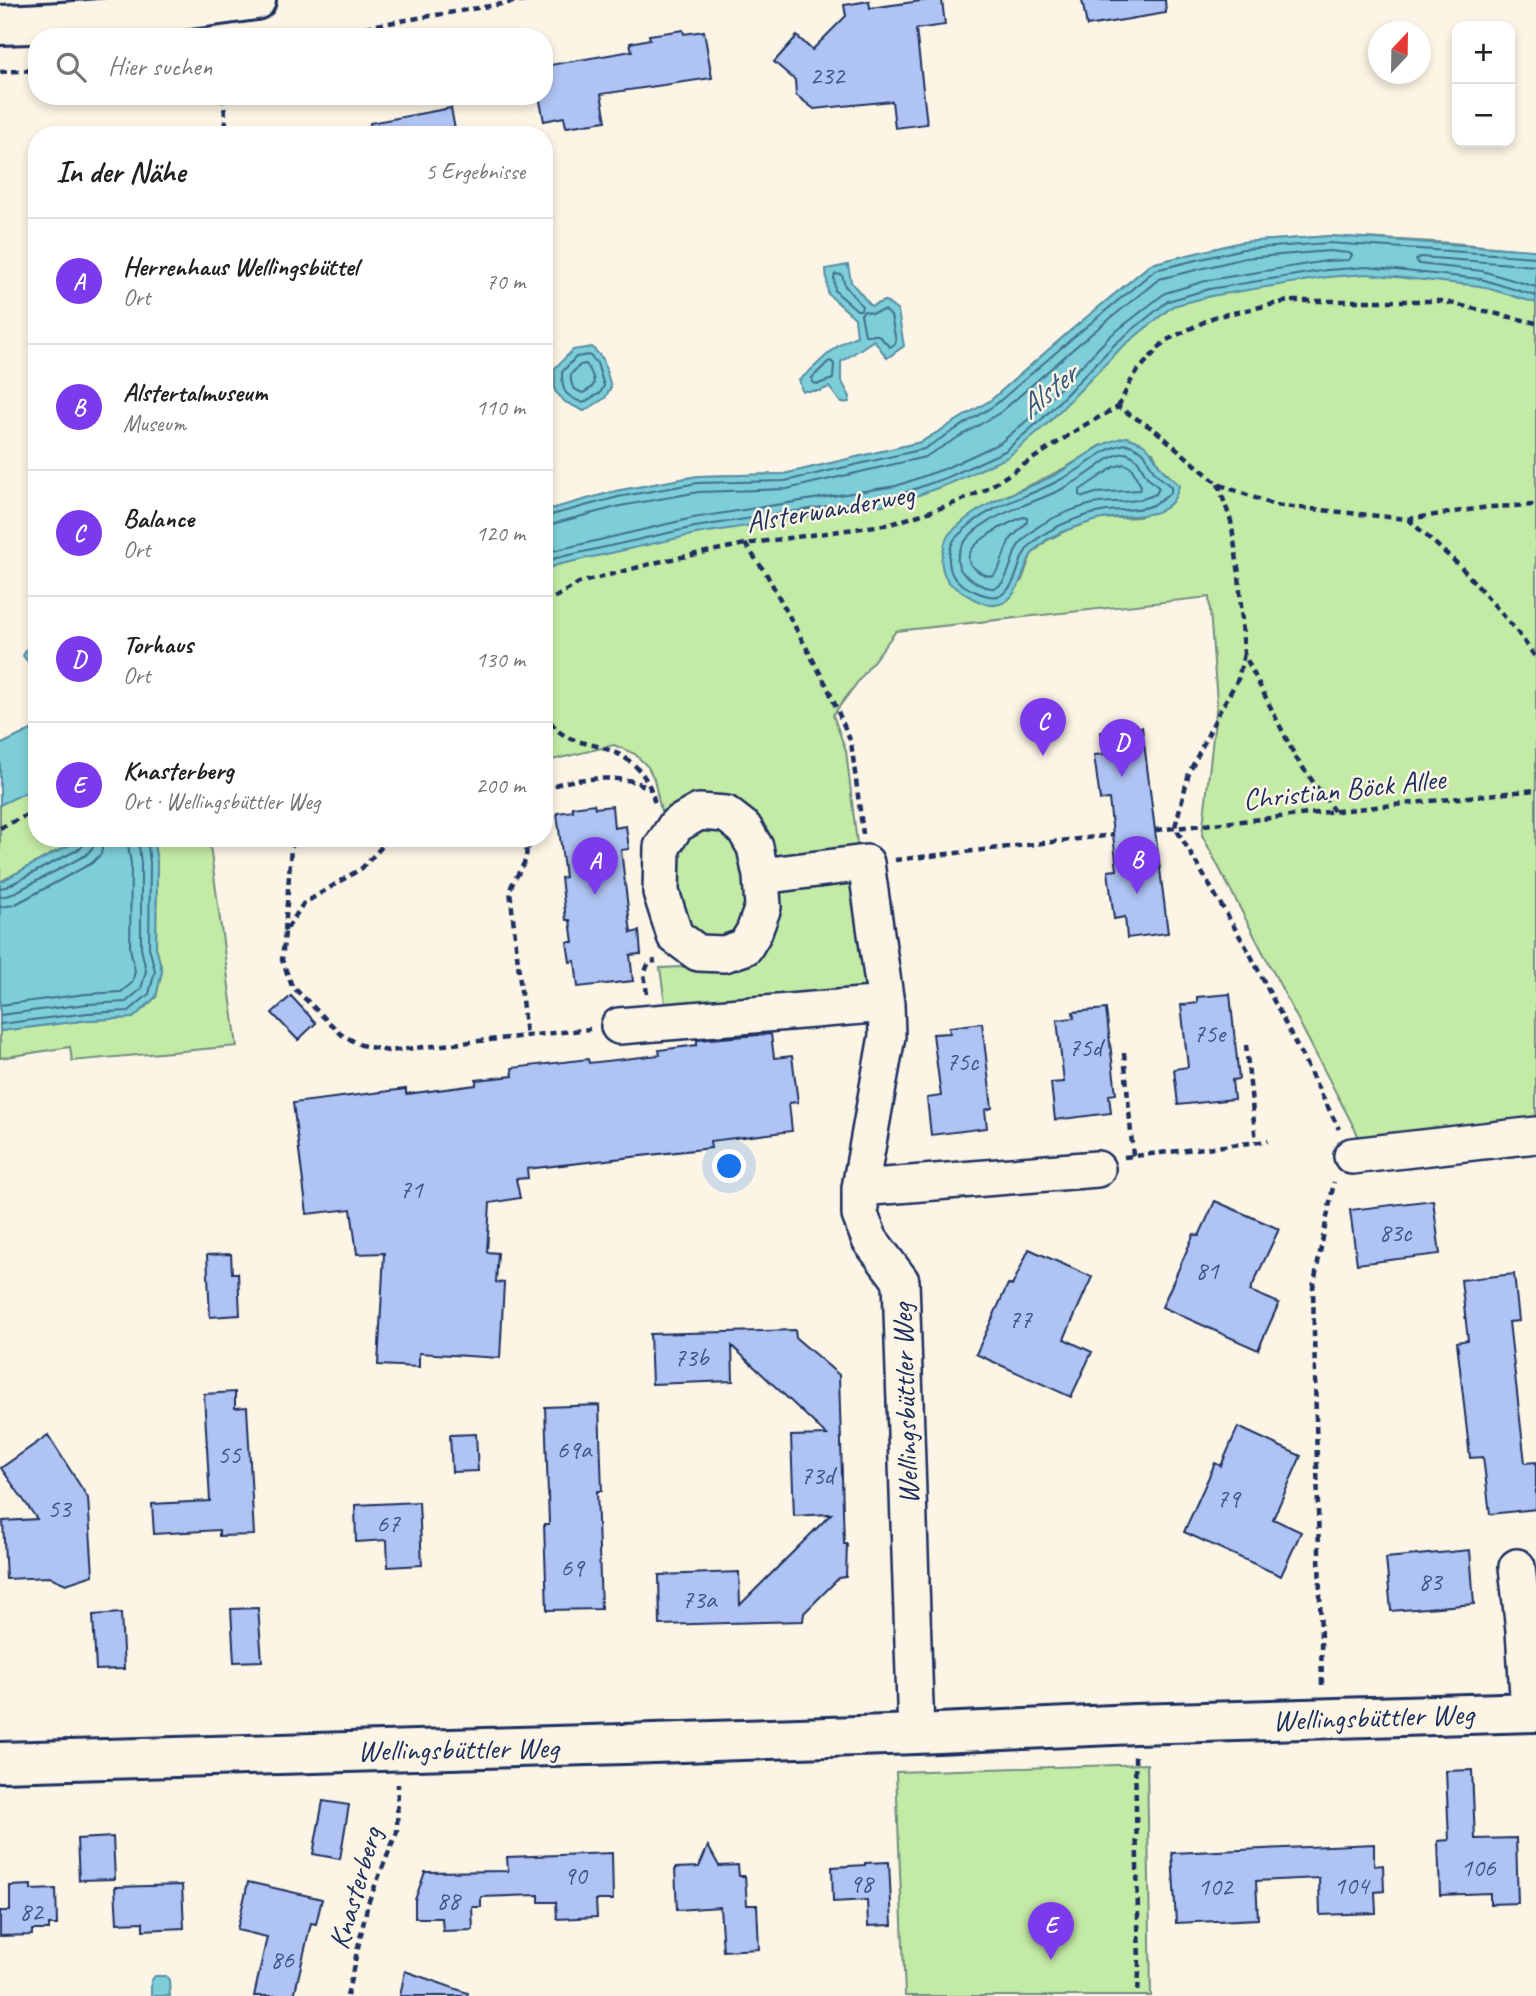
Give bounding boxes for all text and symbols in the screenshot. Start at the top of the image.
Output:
north arrow [1368,21,1431,84]
map controls [1452,21,1515,147]
button: + [1452,21,1515,84]
search box [28,28,553,105]
icon: search [52,48,90,86]
text: Hier suchen [108,50,212,83]
house number: 232 [809,59,847,92]
button: − [1452,84,1515,147]
text: In der Nähe [56,153,185,191]
text: 5 Ergebnisse [425,157,525,186]
text: Herrenhaus Wellingsbüttel [123,250,358,283]
text: A [73,267,85,296]
text: 70 m [486,267,525,296]
text: Ort [123,283,150,312]
water label: Alster [1009,351,1090,428]
text: Alstertalmuseum [123,376,267,409]
text: B [73,393,85,422]
text: 110 m [476,393,525,422]
text: Museum [123,409,186,438]
street label: Alsterwanderweg [743,474,918,541]
text: Balance [123,502,194,535]
text: C [74,519,84,548]
text: 120 m [476,519,525,548]
text: Ort [123,535,150,564]
text: Torhaus [123,628,193,661]
text: D [72,645,86,674]
text: 130 m [476,645,525,674]
text: Ort [123,661,150,690]
pin: C [1020,698,1066,756]
pin: D [1099,719,1145,777]
text: Knasterberg [123,754,234,787]
street label: Christian Böck Allee [1241,759,1449,819]
text: E [73,771,85,800]
text: 200 m [476,771,525,800]
text: Ort · Wellingsbüttler Weg [123,787,320,816]
pin: B [1114,836,1160,894]
pin: A [572,837,618,895]
house number: 75e [1193,1017,1227,1050]
house number: 75d [1068,1031,1106,1064]
house number: 75c [946,1045,980,1078]
your location [712,1149,746,1183]
house number: 71 [399,1173,424,1206]
house number: 83c [1379,1216,1413,1249]
house number: 81 [1195,1254,1220,1287]
street label: Wellingsbüttler Weg [882,1301,927,1505]
house number: 77 [1008,1303,1033,1336]
house number: 73b [674,1341,710,1374]
house number: 69a [557,1433,593,1466]
house number: 55 [217,1438,242,1471]
house number: 73d [800,1459,838,1492]
house number: 79 [1216,1482,1242,1515]
house number: 53 [47,1492,73,1525]
house number: 67 [376,1507,401,1540]
house number: 69 [560,1551,586,1584]
house number: 83 [1418,1565,1444,1598]
house number: 73a [682,1583,718,1616]
street label: Wellingsbüttler Weg [1272,1694,1476,1739]
street label: Wellingsbüttler Weg [357,1728,561,1770]
street label: Knasterberg [319,1821,391,1953]
house number: 106 [1460,1851,1497,1884]
house number: 90 [563,1859,589,1892]
house number: 98 [849,1867,875,1900]
house number: 104 [1333,1869,1371,1902]
house number: 102 [1197,1870,1235,1903]
house number: 88 [436,1884,462,1917]
house number: 82 [19,1895,45,1928]
pin: E [1028,1902,1074,1960]
house number: 86 [270,1943,295,1976]

